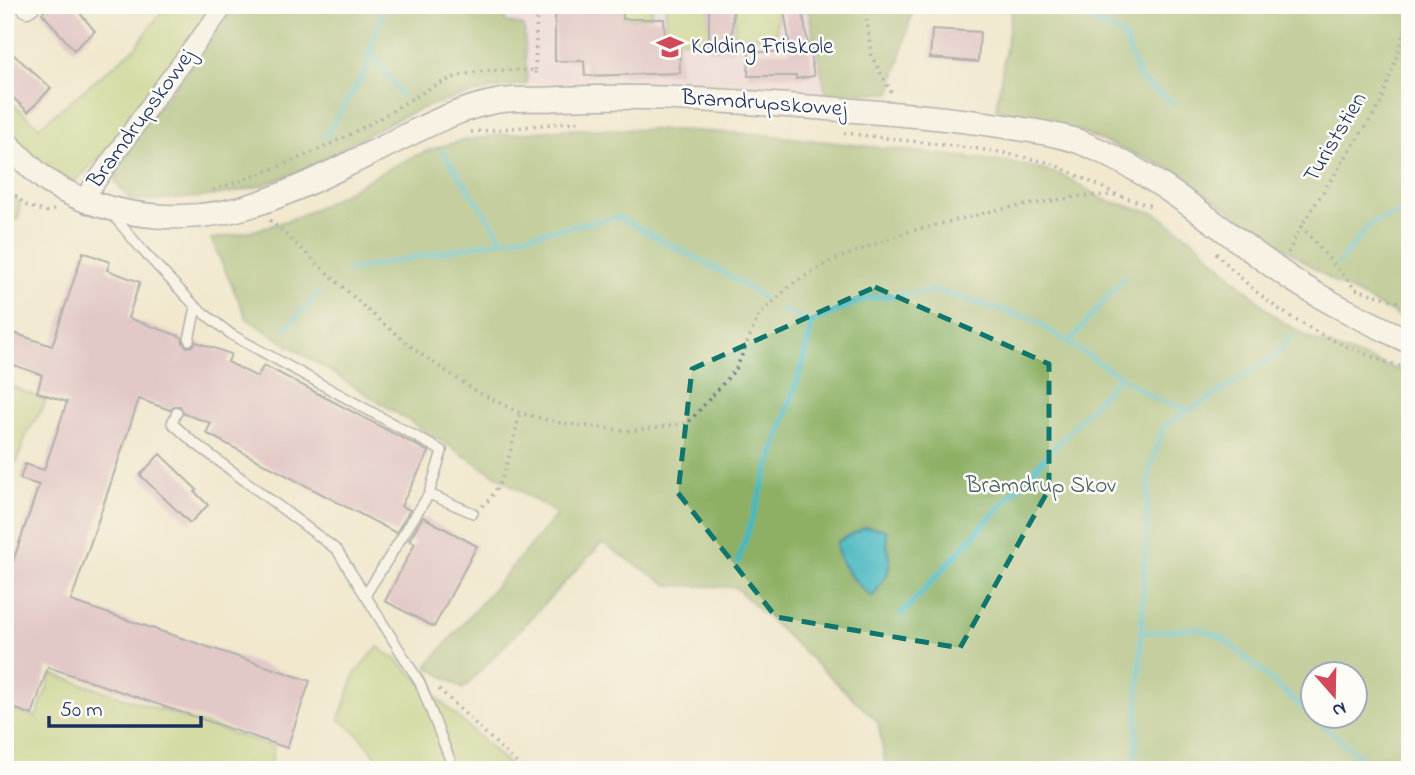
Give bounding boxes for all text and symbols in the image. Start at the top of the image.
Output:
place label: Kolding Friskole [691,31,834,65]
school or university icon: Kolding Friskole [655,32,685,62]
street label: Bramdrupskovvej [79,41,205,197]
street label: Bramdrupskovvej [679,82,849,126]
street label: Turiststien [1296,86,1376,190]
park label: Bramdrup Skov [965,470,1116,503]
north arrow [1300,660,1370,730]
scale bar [49,684,201,728]
text: N [1328,694,1350,724]
text: 50 m [60,696,103,726]

